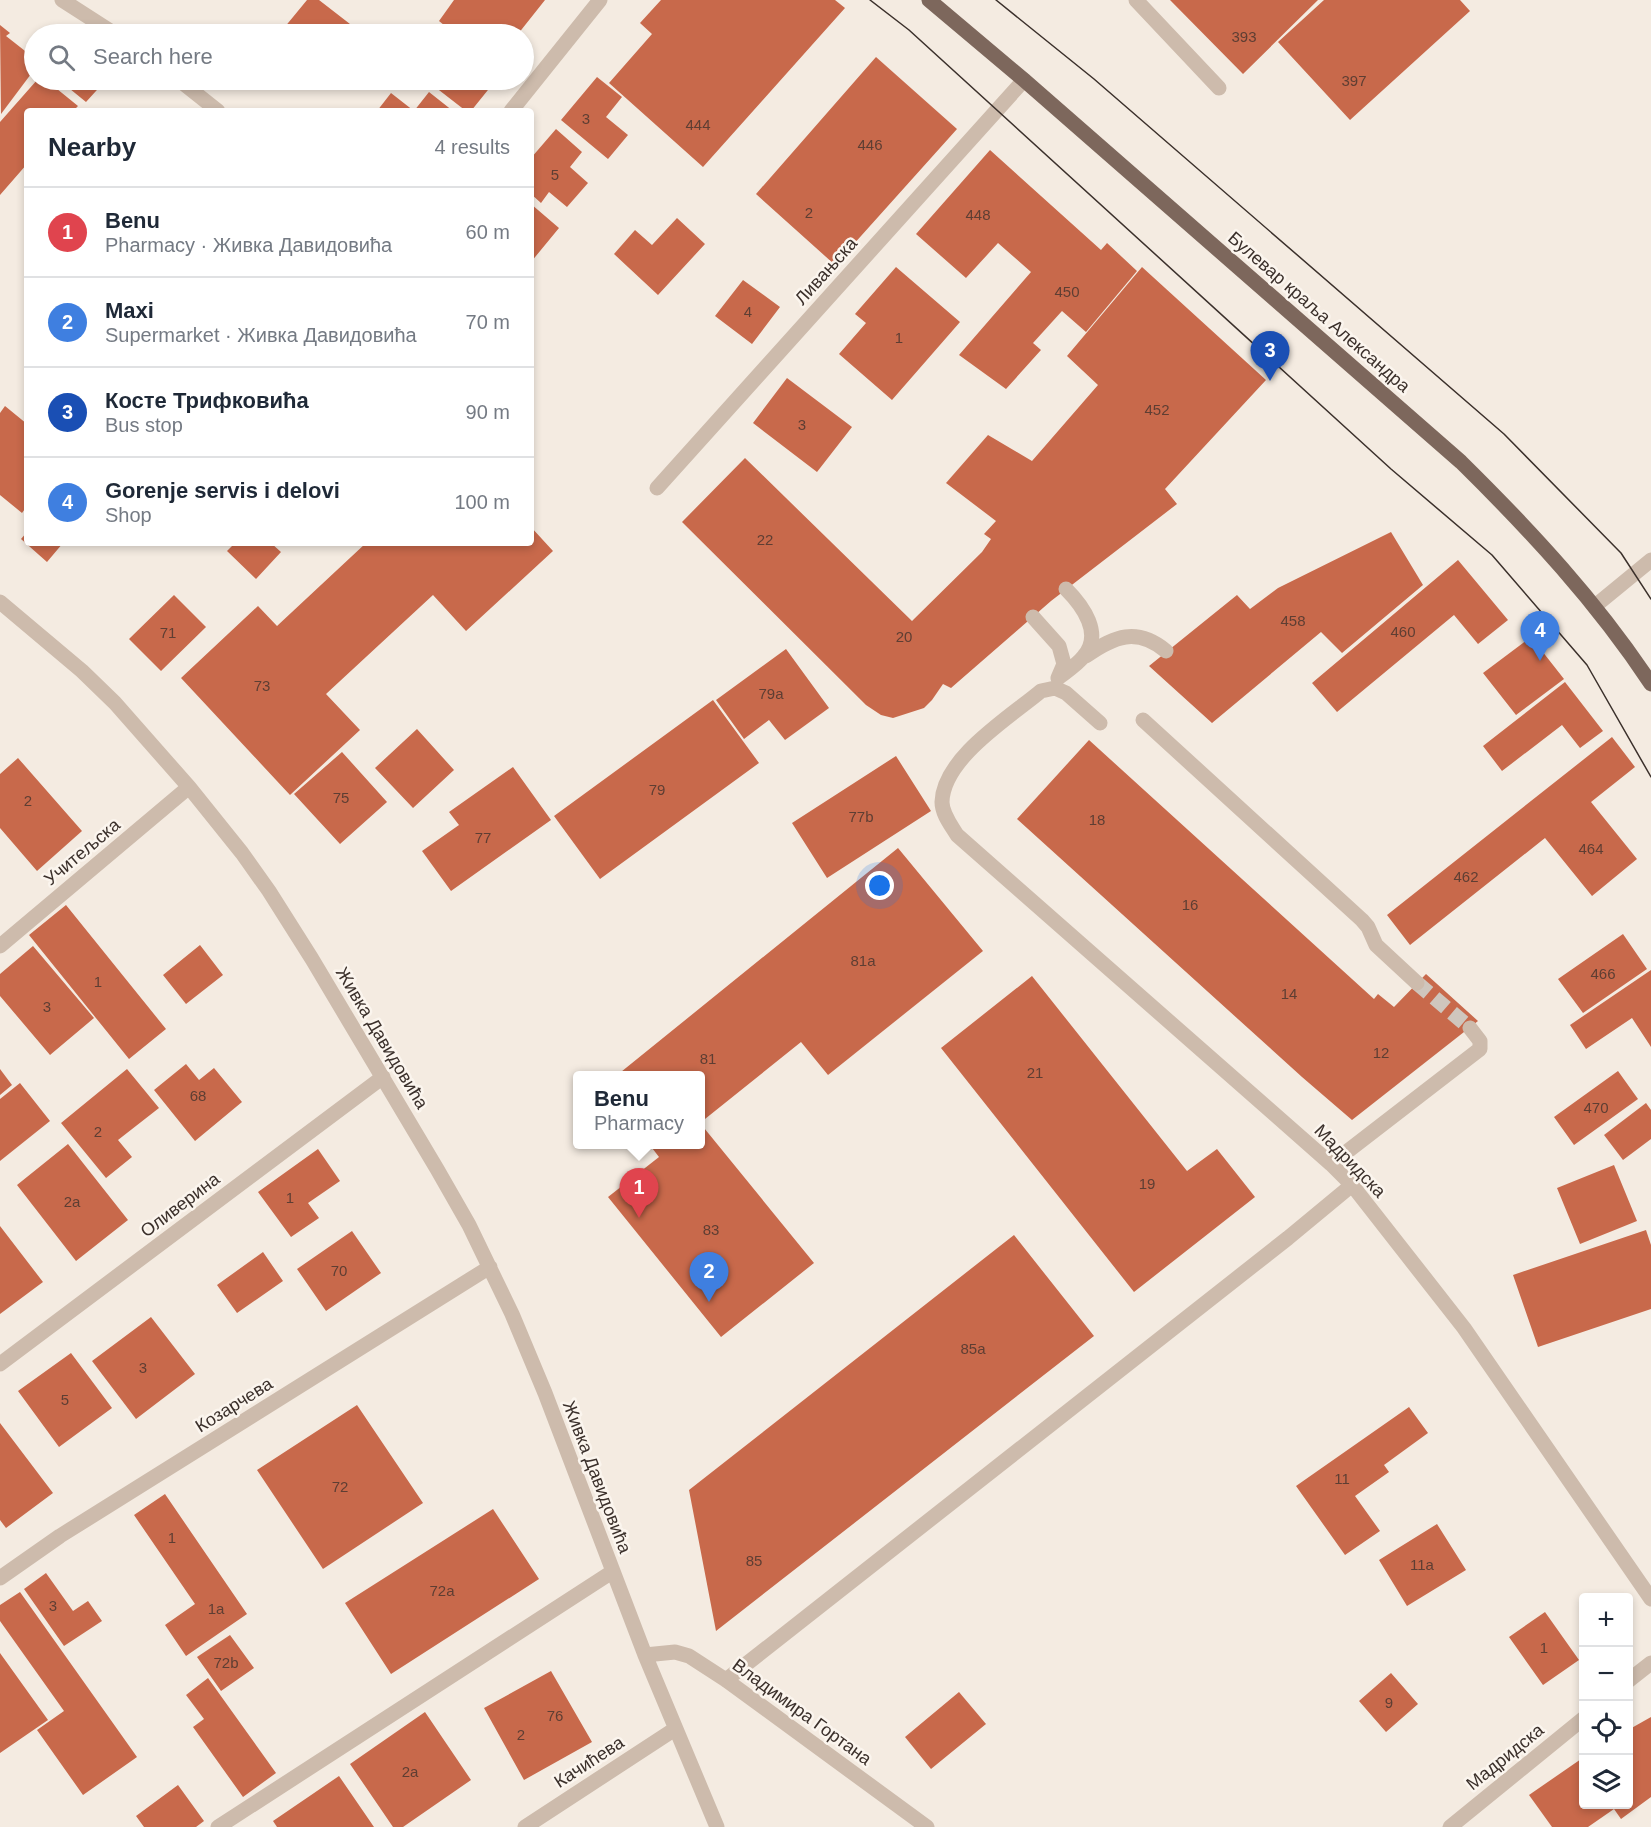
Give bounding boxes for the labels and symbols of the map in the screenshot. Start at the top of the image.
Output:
house number: 393 [1231,28,1257,45]
house number: 397 [1341,72,1367,89]
house number: 3 [582,110,590,127]
house number: 444 [685,116,711,133]
house number: 446 [857,136,883,153]
house number: 5 [551,166,559,183]
house number: 2 [805,204,813,221]
house number: 448 [965,206,991,223]
street label: Булевар краља Александра [1224,228,1415,397]
street label: Ливањска [791,233,862,309]
house number: 450 [1054,283,1080,300]
house number: 4 [744,303,752,320]
house number: 1 [895,329,903,346]
pin: 3 [1250,332,1290,381]
house number: 452 [1144,401,1170,418]
house number: 3 [798,416,806,433]
house number: 22 [757,531,773,548]
house number: 458 [1280,612,1306,629]
pin: 4 [1520,612,1560,661]
house number: 460 [1390,623,1416,640]
house number: 71 [160,624,176,641]
house number: 20 [896,628,912,645]
house number: 73 [254,677,270,694]
house number: 79a [758,685,784,702]
house number: 79 [649,781,665,798]
house number: 75 [333,789,349,806]
house number: 2 [24,792,32,809]
house number: 77b [848,808,874,825]
house number: 18 [1089,811,1105,828]
street label: Учитељска [40,814,125,889]
house number: 77 [475,829,491,846]
house number: 464 [1578,840,1604,857]
house number: 462 [1453,868,1479,885]
your location [865,871,894,900]
house number: 16 [1182,896,1198,913]
house number: 81a [850,952,876,969]
street label: Живка Давидовића [332,964,433,1113]
house number: 466 [1590,965,1616,982]
house number: 1 [94,973,102,990]
house number: 14 [1281,985,1297,1002]
house number: 3 [43,998,51,1015]
house number: 12 [1373,1044,1389,1061]
house number: 81 [700,1050,716,1067]
house number: 21 [1027,1064,1043,1081]
house number: 68 [190,1087,206,1104]
house number: 470 [1583,1099,1609,1116]
street label: Мадридска [1310,1120,1390,1202]
house number: 2 [94,1123,102,1140]
street label: Оливерина [137,1168,224,1241]
pin: 1 [620,1168,658,1218]
house number: 19 [1139,1175,1155,1192]
house number: 1 [286,1189,294,1206]
house number: 2a [64,1193,81,1210]
house number: 83 [703,1221,719,1238]
pin: 2 [690,1252,728,1302]
house number: 70 [331,1262,347,1279]
house number: 85a [960,1340,986,1357]
house number: 3 [139,1359,147,1376]
street label: Козарчева [192,1373,277,1437]
house number: 5 [61,1391,69,1408]
street label: Живка Давидовића [559,1398,636,1557]
house number: 11 [1334,1470,1350,1487]
house number: 72 [332,1478,348,1495]
house number: 1 [168,1529,176,1546]
house number: 85 [746,1552,762,1569]
house number: 11a [1410,1556,1435,1573]
house number: 72a [429,1582,455,1599]
house number: 3 [49,1597,57,1614]
house number: 1a [208,1600,225,1617]
house number: 1 [1540,1639,1548,1656]
house number: 72b [213,1654,239,1671]
street label: Владимира Гортана [729,1655,876,1770]
house number: 9 [1385,1694,1393,1711]
house number: 76 [547,1707,563,1724]
street label: Мадридска [1462,1719,1548,1794]
house number: 2 [517,1726,525,1743]
street label: Качићева [550,1732,628,1792]
house number: 2a [402,1763,419,1780]

